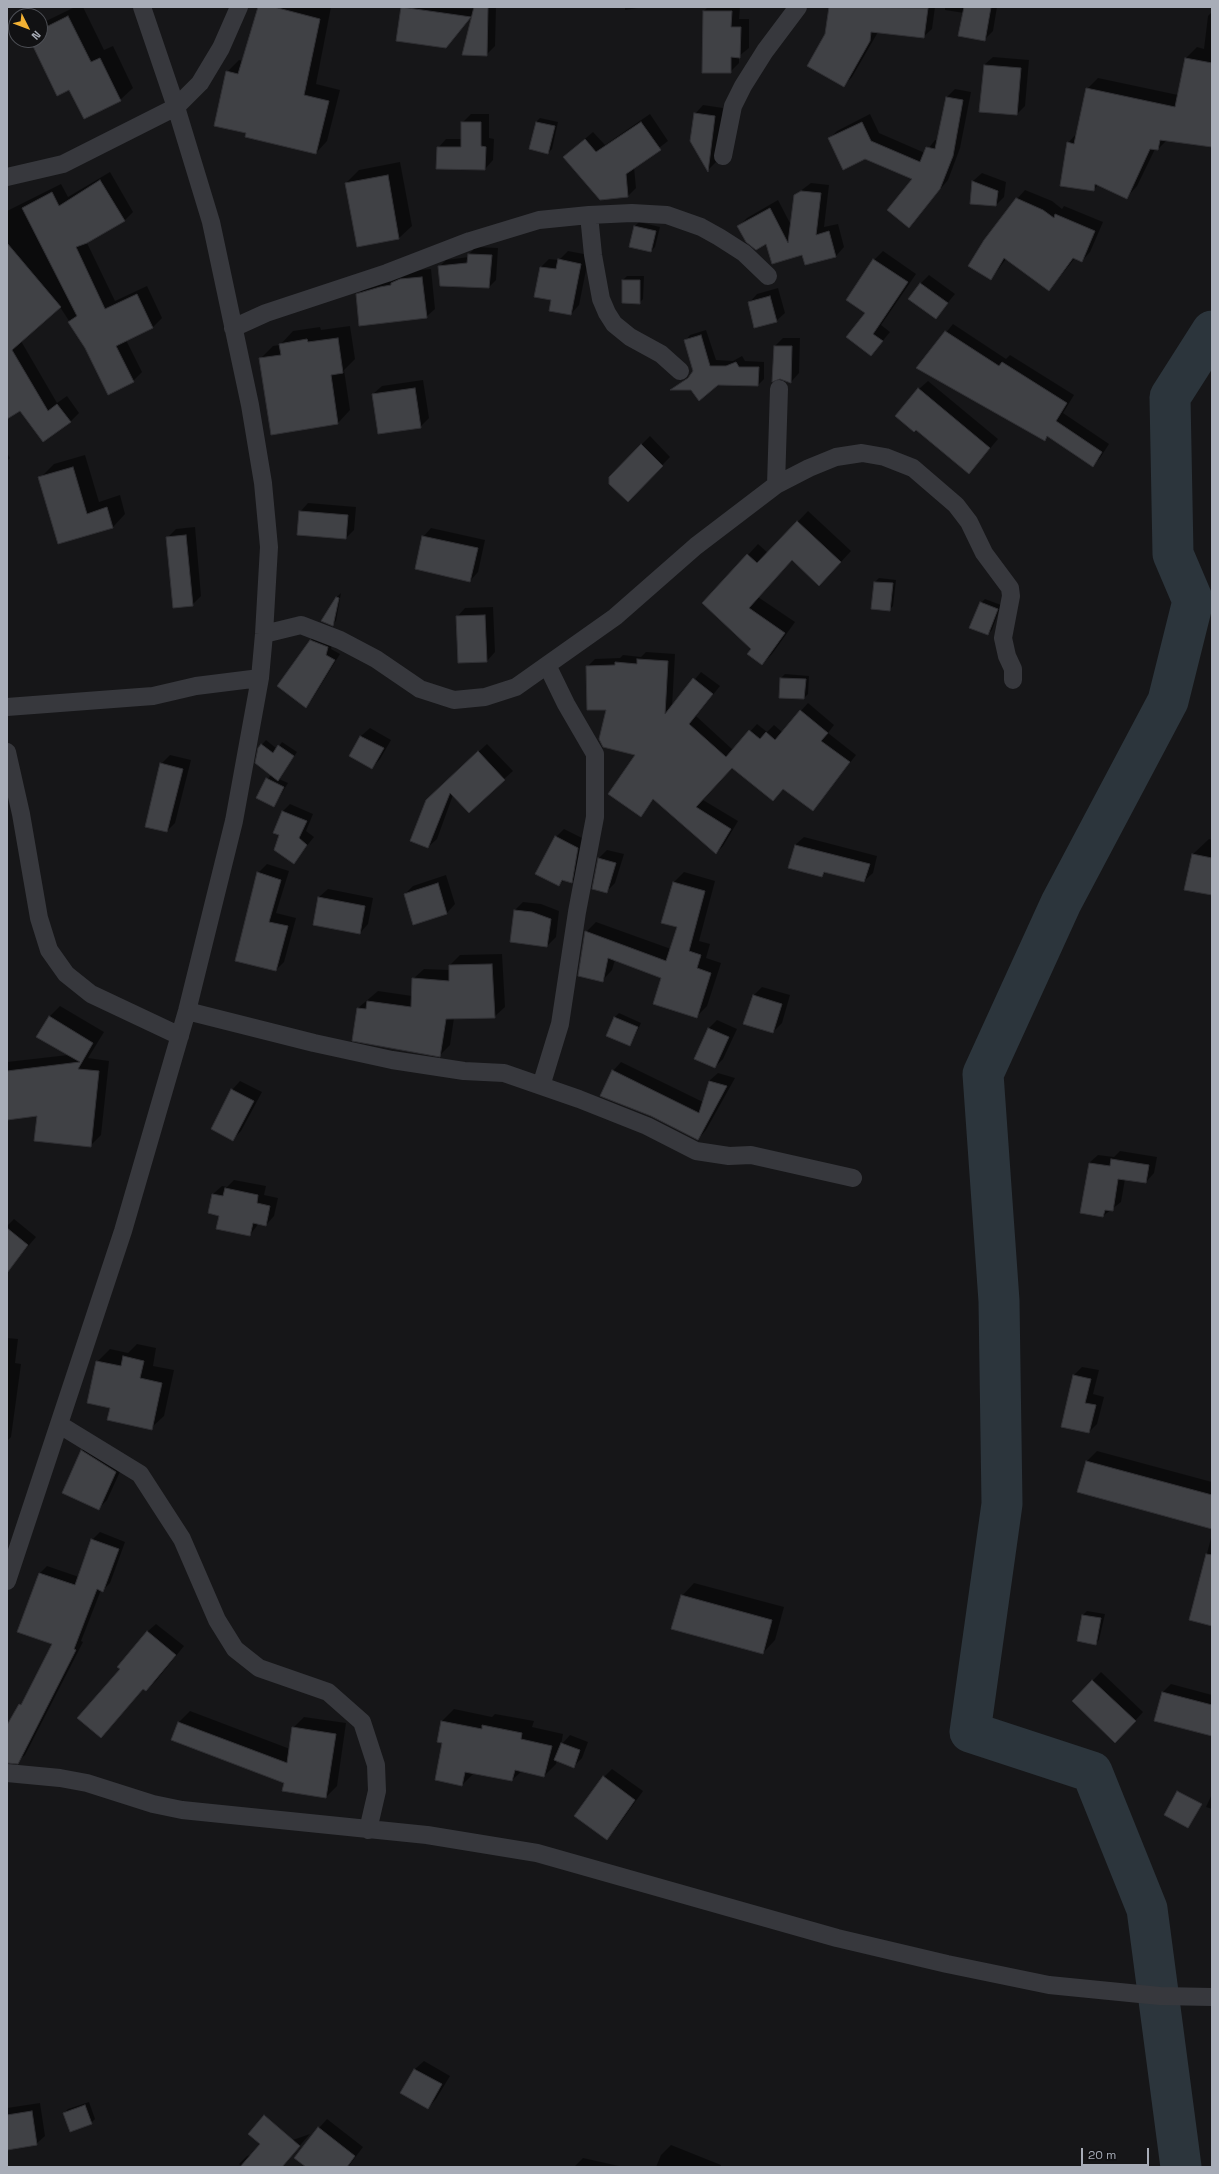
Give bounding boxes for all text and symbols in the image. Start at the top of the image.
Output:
north arrow [8,8,48,48]
text: N [29,28,44,43]
scale bar [1083,2140,1151,2166]
text: 20 m [1088,2147,1116,2163]

